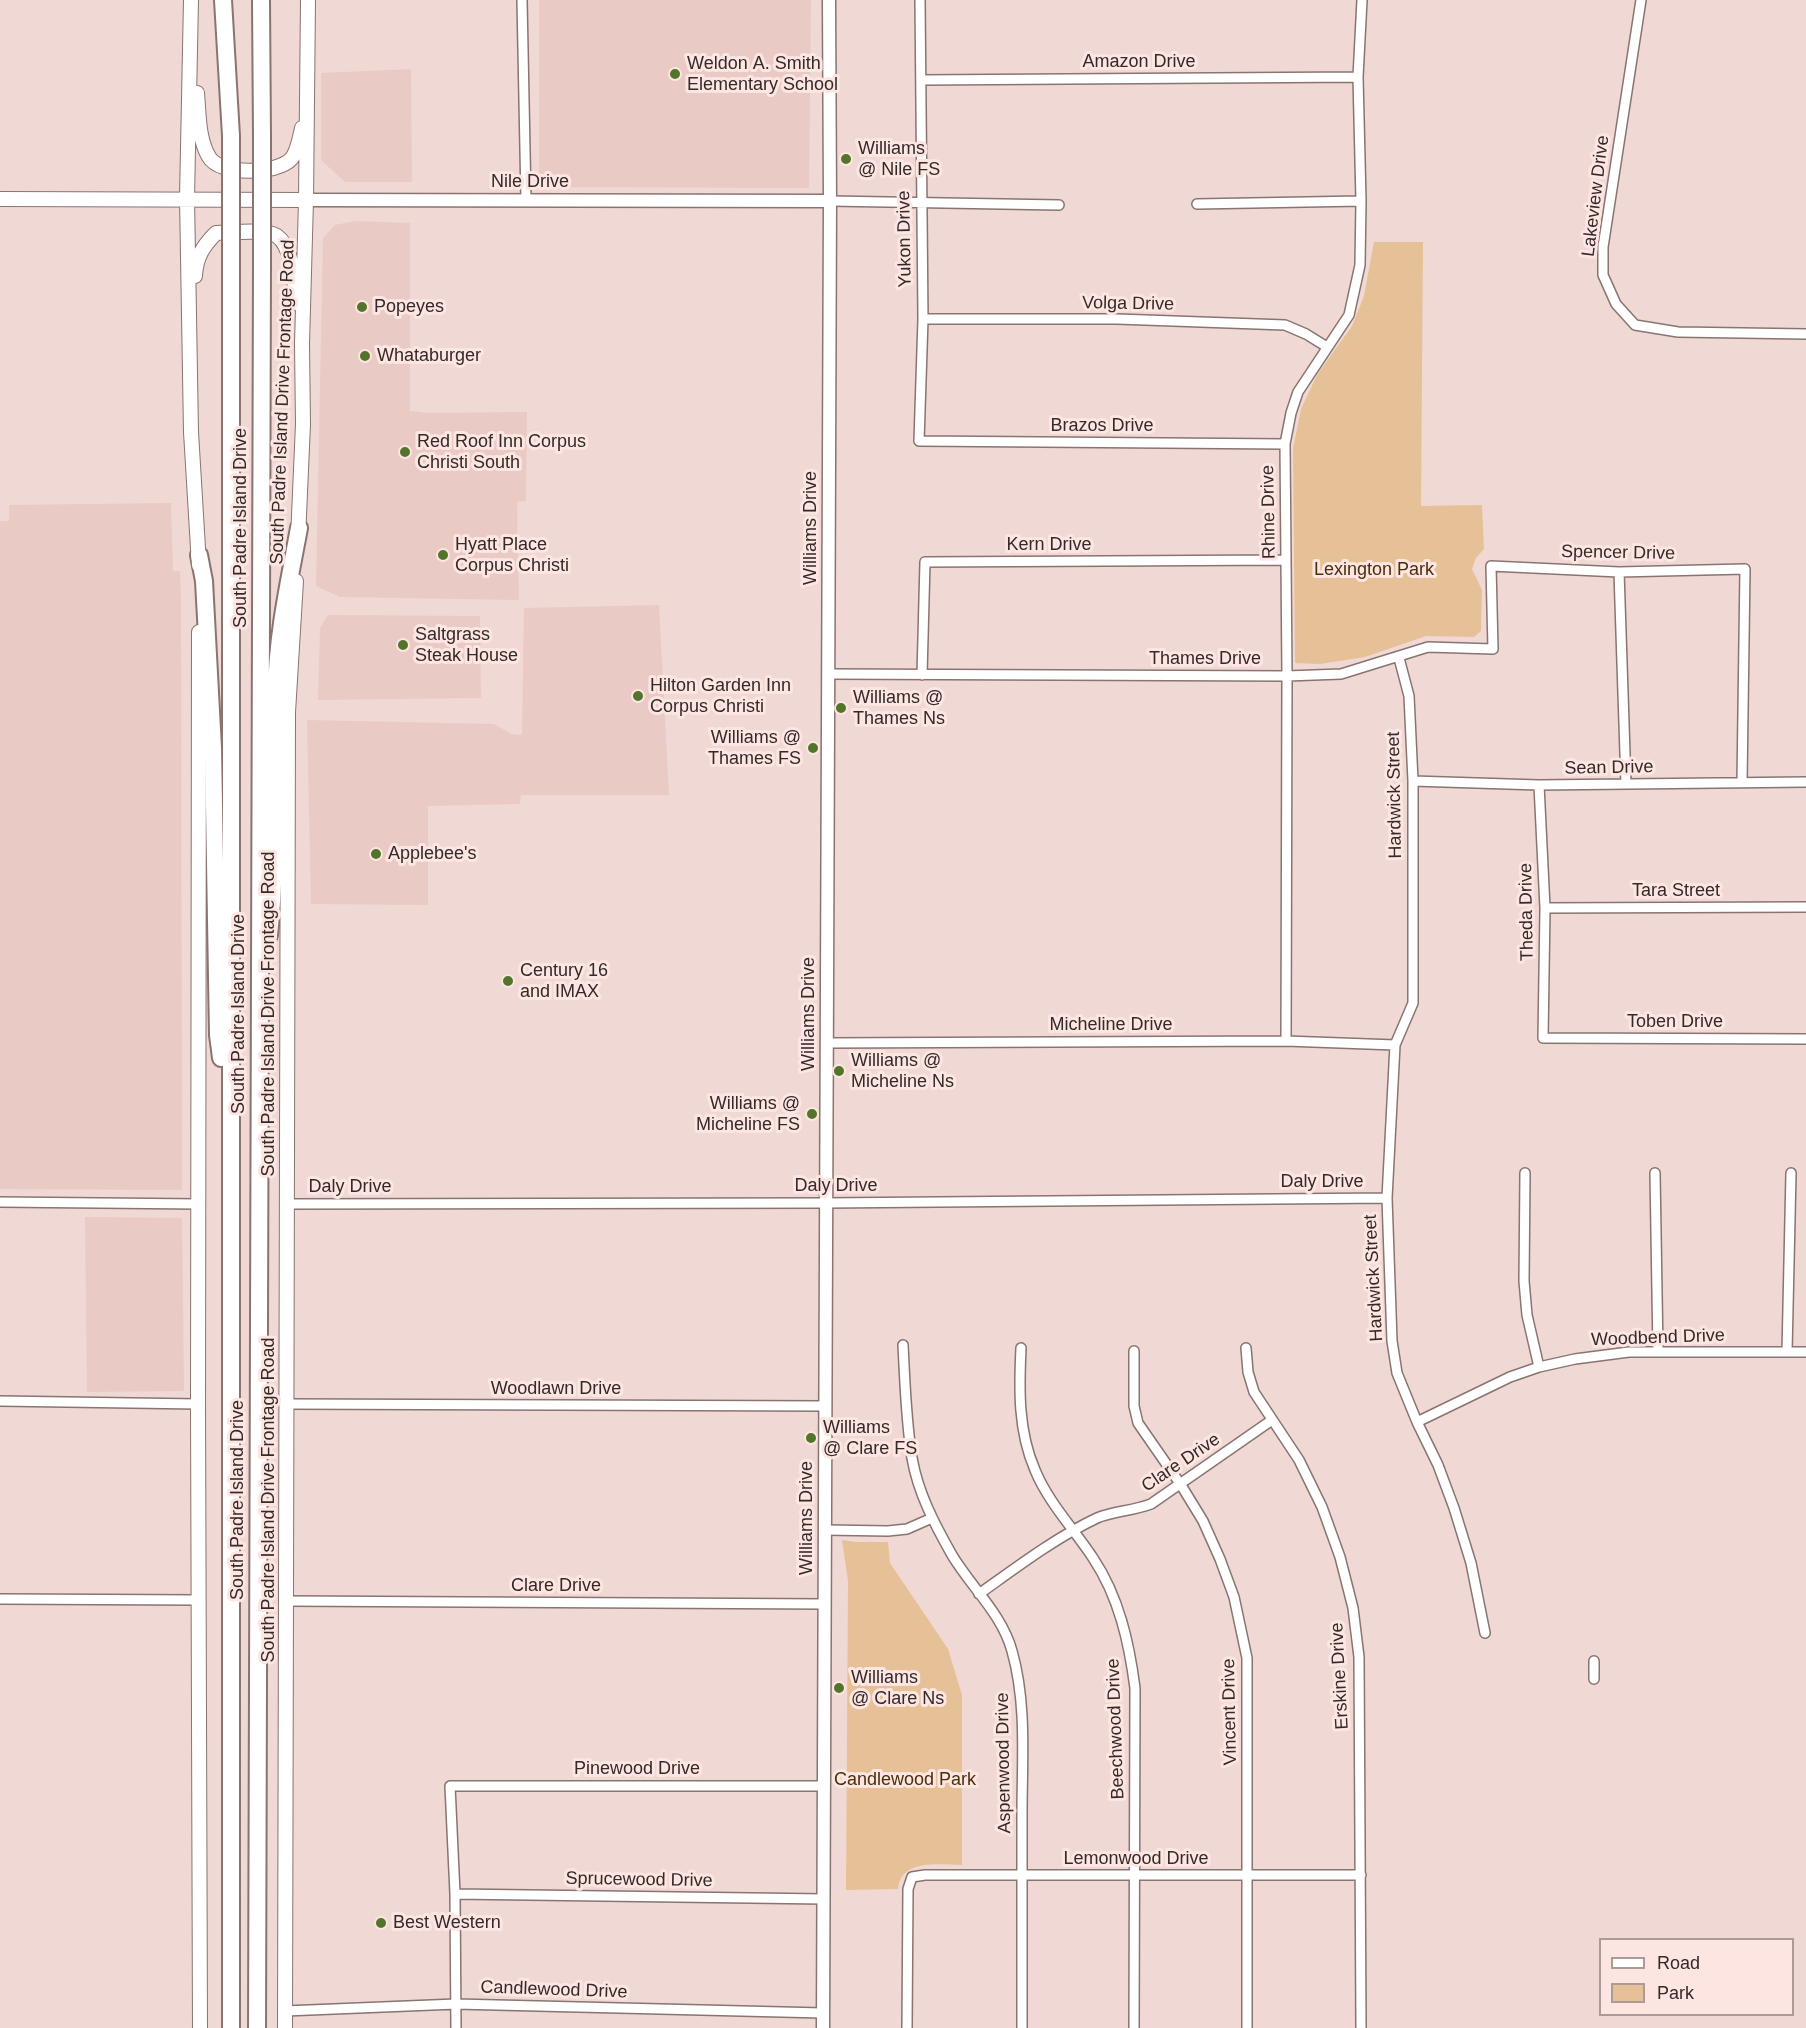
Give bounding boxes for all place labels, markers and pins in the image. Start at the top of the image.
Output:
place label: Weldon A. Smith Elementary School [687,53,838,96]
marker: Weldon A. Smith Elementary School [668,67,682,81]
place label: Williams @ Nile FS [858,138,940,180]
marker: Williams @ Nile FS [839,152,853,166]
place label: Popeyes [374,296,444,318]
marker: Popeyes [355,300,369,314]
place label: Whataburger [377,345,481,367]
marker: Whataburger [358,349,372,363]
place label: Red Roof Inn Corpus Christi South [417,431,586,474]
marker: Red Roof Inn Corpus Christi South [398,445,412,459]
place label: Hyatt Place Corpus Christi [455,534,569,576]
marker: Hyatt Place Corpus Christi [436,548,450,562]
place label: Saltgrass Steak House [415,624,518,666]
marker: Saltgrass Steak House [396,638,410,652]
place label: Hilton Garden Inn Corpus Christi [650,675,791,718]
place label: Williams @ Thames Ns [853,687,945,730]
marker: Hilton Garden Inn Corpus Christi [631,689,645,703]
marker: Williams @ Thames Ns [834,701,848,715]
place label: Williams @ Thames FS [708,727,801,770]
marker: Williams @ Thames FS [806,741,820,755]
place label: Applebee's [388,843,477,865]
marker: Applebee's [369,847,383,861]
place label: Century 16 and IMAX [520,960,608,1002]
marker: Century 16 and IMAX [501,974,515,988]
place label: Williams @ Micheline Ns [851,1050,954,1092]
marker: Williams @ Micheline Ns [832,1064,846,1078]
place label: Williams @ Micheline FS [696,1093,800,1136]
marker: Williams @ Micheline FS [805,1107,819,1121]
place label: Williams @ Clare FS [823,1417,917,1460]
marker: Williams @ Clare FS [804,1431,818,1445]
place label: Williams @ Clare Ns [851,1667,944,1710]
marker: Williams @ Clare Ns [832,1681,846,1695]
place label: Best Western [393,1912,501,1934]
marker: Best Western [374,1916,388,1930]

